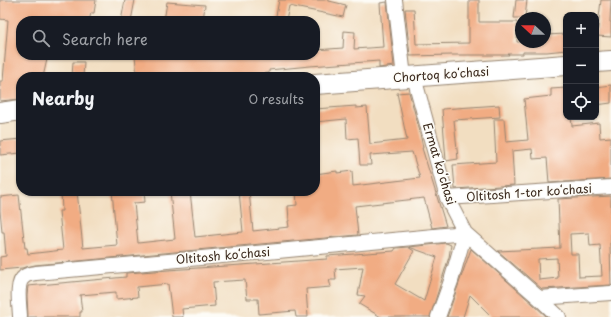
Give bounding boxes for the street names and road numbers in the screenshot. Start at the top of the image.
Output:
street label: Chortoq koʻchasi [392,62,490,86]
street label: Ermat koʻchasi [419,120,461,207]
street label: Oltitosh 1-tor koʻchasi [465,179,592,205]
street label: Oltitosh koʻchasi [175,242,271,268]

